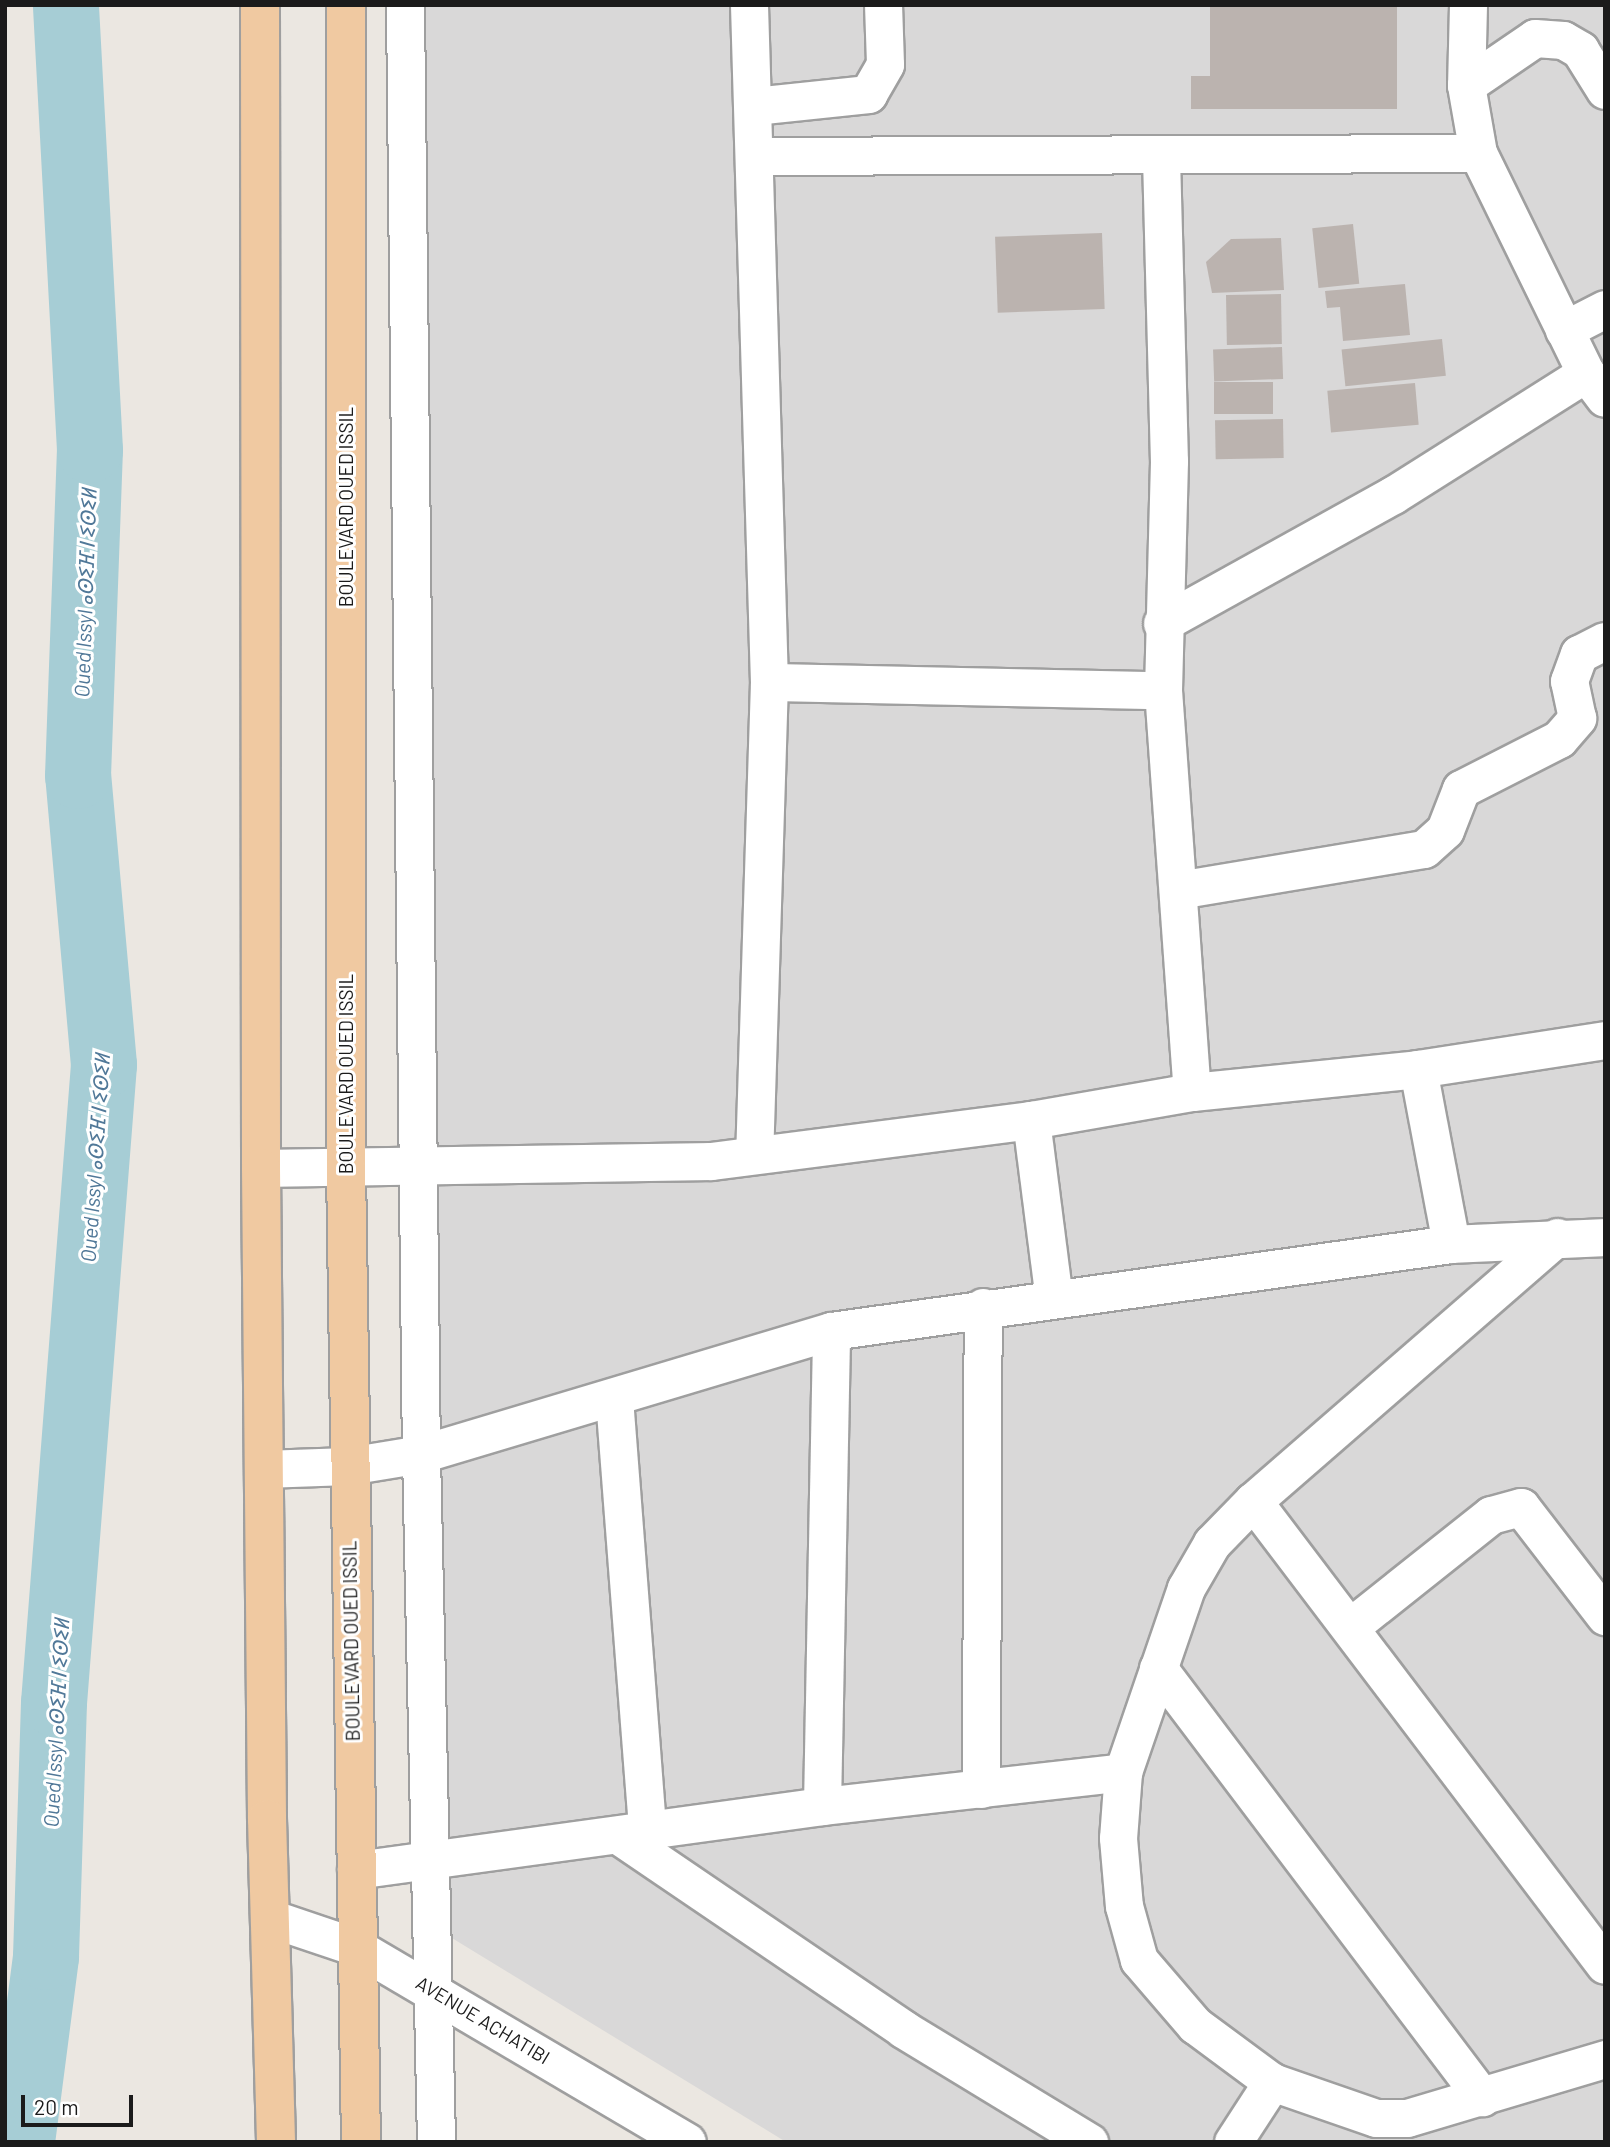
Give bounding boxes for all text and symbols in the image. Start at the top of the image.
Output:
street label: BOULEVARD OUED ISSIL [335,407,357,607]
water label: Oued Issyl ⴰⵙⵉⴼ ⵏ ⵉⵙⵉⵍ [69,488,101,698]
street label: BOULEVARD OUED ISSIL [335,974,357,1174]
water label: Oued Issyl ⴰⵙⵉⴼ ⵏ ⵉⵙⵉⵍ [75,1053,115,1263]
street label: BOULEVARD OUED ISSIL [338,1540,364,1742]
water label: Oued Issyl ⴰⵙⵉⴼ ⵏ ⵉⵙⵉⵍ [38,1618,74,1828]
street label: AVENUE ACHATIBI [412,1971,554,2069]
scale bar [24,2080,136,2124]
text: 20 m [34,2094,79,2119]

